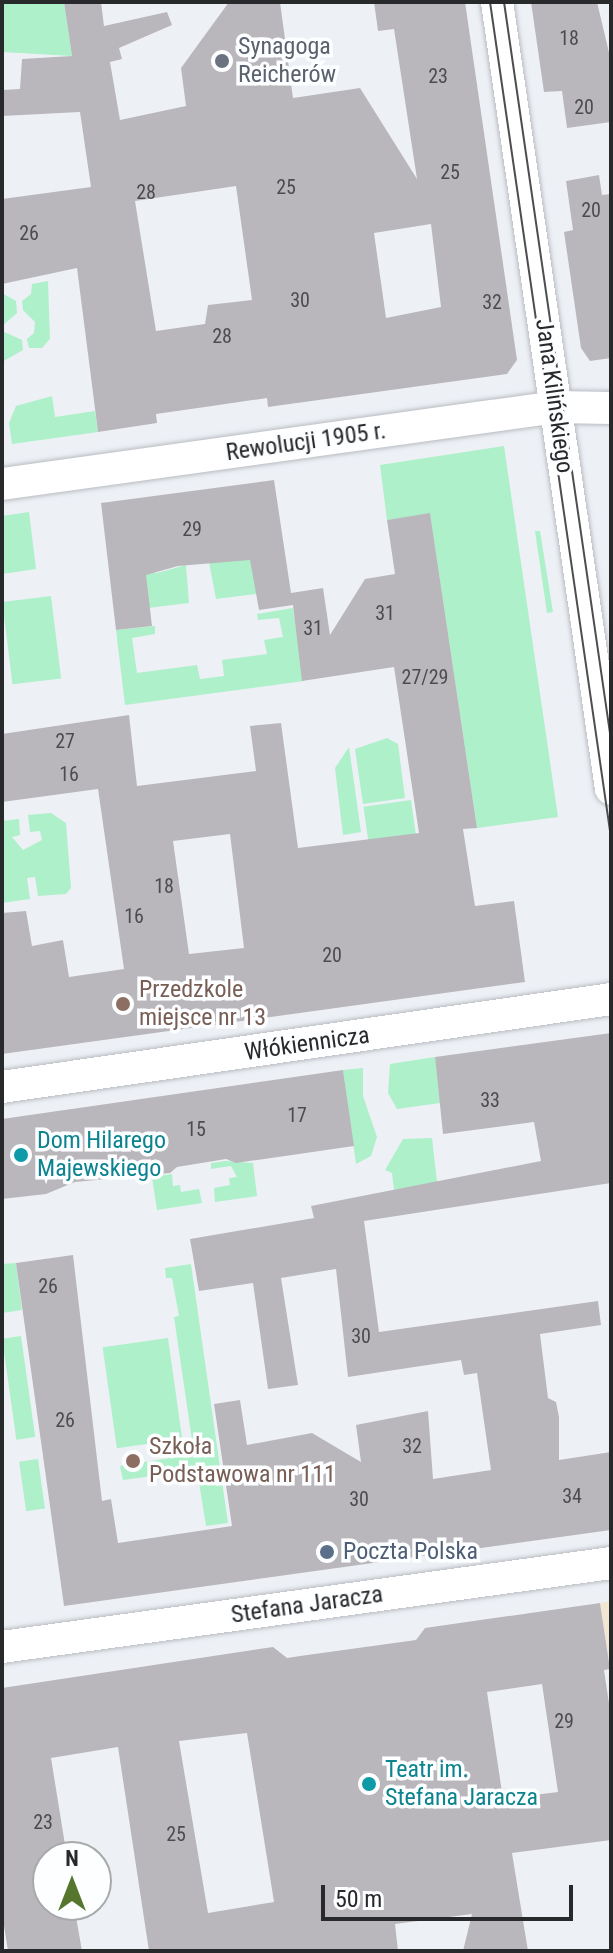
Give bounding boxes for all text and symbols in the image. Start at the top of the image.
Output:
house number: 18 [559,26,579,50]
place label: Synagoga Reicherów [238,33,336,89]
marker: Synagoga Reicherów [213,52,231,70]
house number: 23 [428,64,448,88]
house number: 20 [574,95,594,119]
house number: 25 [440,160,460,184]
house number: 25 [276,175,296,199]
house number: 28 [136,180,156,204]
house number: 20 [581,198,601,222]
house number: 26 [19,221,39,245]
house number: 30 [290,288,310,312]
house number: 32 [482,290,502,314]
street label: Jana Kilińskiego [529,317,579,475]
house number: 28 [212,324,232,348]
street label: Rewolucji 1905 r. [224,417,388,467]
house number: 29 [182,517,202,541]
house number: 31 [375,601,395,625]
house number: 31 [303,616,323,640]
house number: 27/29 [402,665,448,689]
house number: 27 [55,729,75,753]
house number: 16 [59,762,79,786]
house number: 18 [154,874,174,898]
house number: 16 [124,904,144,928]
house number: 20 [322,943,342,967]
place label: Przedzkole miejsce nr 13 [139,976,266,1032]
marker: Przedzkole miejsce nr 13 [114,995,132,1013]
street label: Włókiennicza [243,1021,371,1067]
house number: 33 [480,1088,500,1112]
house number: 17 [287,1103,307,1127]
house number: 15 [186,1117,206,1141]
place label: Dom Hilarego Majewskiego [37,1127,166,1183]
marker: Dom Hilarego Majewskiego [12,1146,30,1164]
house number: 26 [38,1274,58,1298]
house number: 30 [351,1324,371,1348]
house number: 26 [55,1408,75,1432]
place label: Szkoła Podstawowa nr 111 [149,1433,336,1489]
house number: 32 [402,1434,422,1458]
marker: Szkoła Podstawowa nr 111 [124,1452,142,1470]
house number: 34 [562,1484,582,1508]
house number: 30 [349,1487,369,1511]
place label: Poczta Polska [343,1538,478,1566]
marker: Poczta Polska [318,1543,336,1561]
street label: Stefana Jaracza [229,1580,385,1630]
house number: 29 [554,1709,574,1733]
place label: Teatr im. Stefana Jaracza [385,1756,538,1812]
marker: Teatr im. Stefana Jaracza [360,1775,378,1793]
house number: 23 [33,1810,53,1834]
house number: 25 [166,1822,186,1846]
north arrow [32,1841,112,1921]
text: N [65,1846,79,1871]
scale bar [325,1869,577,1919]
text: 50 m [335,1885,382,1913]

